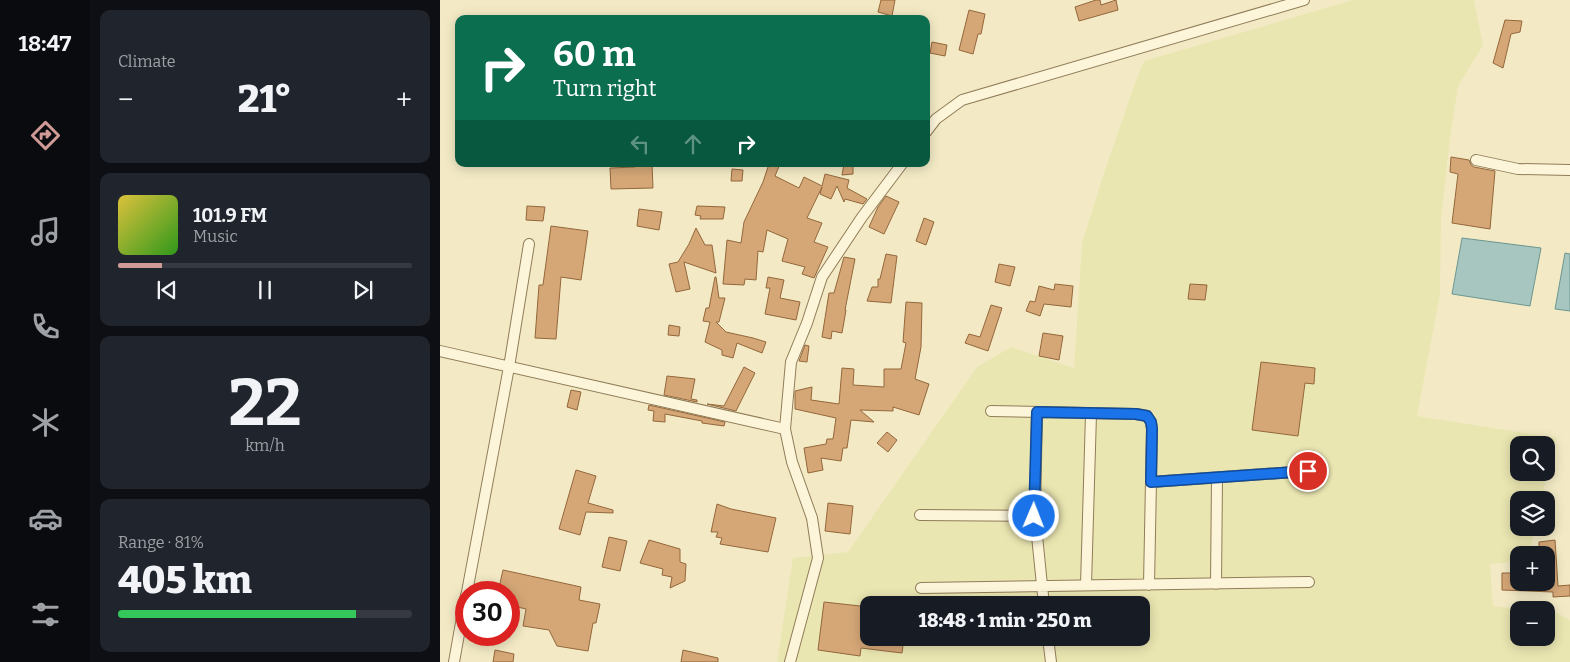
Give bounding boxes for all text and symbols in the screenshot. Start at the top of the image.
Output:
text: 18:47 [19,30,71,57]
text: 60 m [553,33,636,75]
icon: right [470,35,535,100]
text: Climate [118,52,176,71]
text: Turn right [553,75,656,102]
text: 21° [238,76,292,122]
text: − [118,83,133,116]
text: + [396,83,412,116]
icon: directions [28,118,63,153]
icon: left [626,130,654,158]
icon: ahead [679,130,707,158]
icon: right [732,130,760,158]
text: 101.9 FM [193,204,267,227]
icon: music [28,214,63,249]
text: Music [193,227,238,246]
icon: previous [153,276,181,304]
icon: pause [251,276,279,304]
icon: next [349,276,377,304]
icon: phone [28,309,63,344]
text: 22 [228,364,302,442]
icon: climate [28,405,63,440]
text: km/h [245,436,285,455]
map controls [1510,436,1555,646]
button: search [1510,436,1555,481]
pin [1287,450,1329,492]
icon: arrive [1294,457,1322,485]
position arrow [1007,489,1059,541]
button: layers [1510,491,1555,536]
icon: car [28,501,63,536]
text: Range · 81% [118,533,204,552]
button: + [1510,546,1555,591]
text: 405 km [118,557,252,603]
speed limit sign: 30 [455,581,520,646]
icon: filters [28,597,63,632]
button: − [1510,601,1555,646]
text: 18:48 · 1 min · 250 m [919,609,1091,632]

